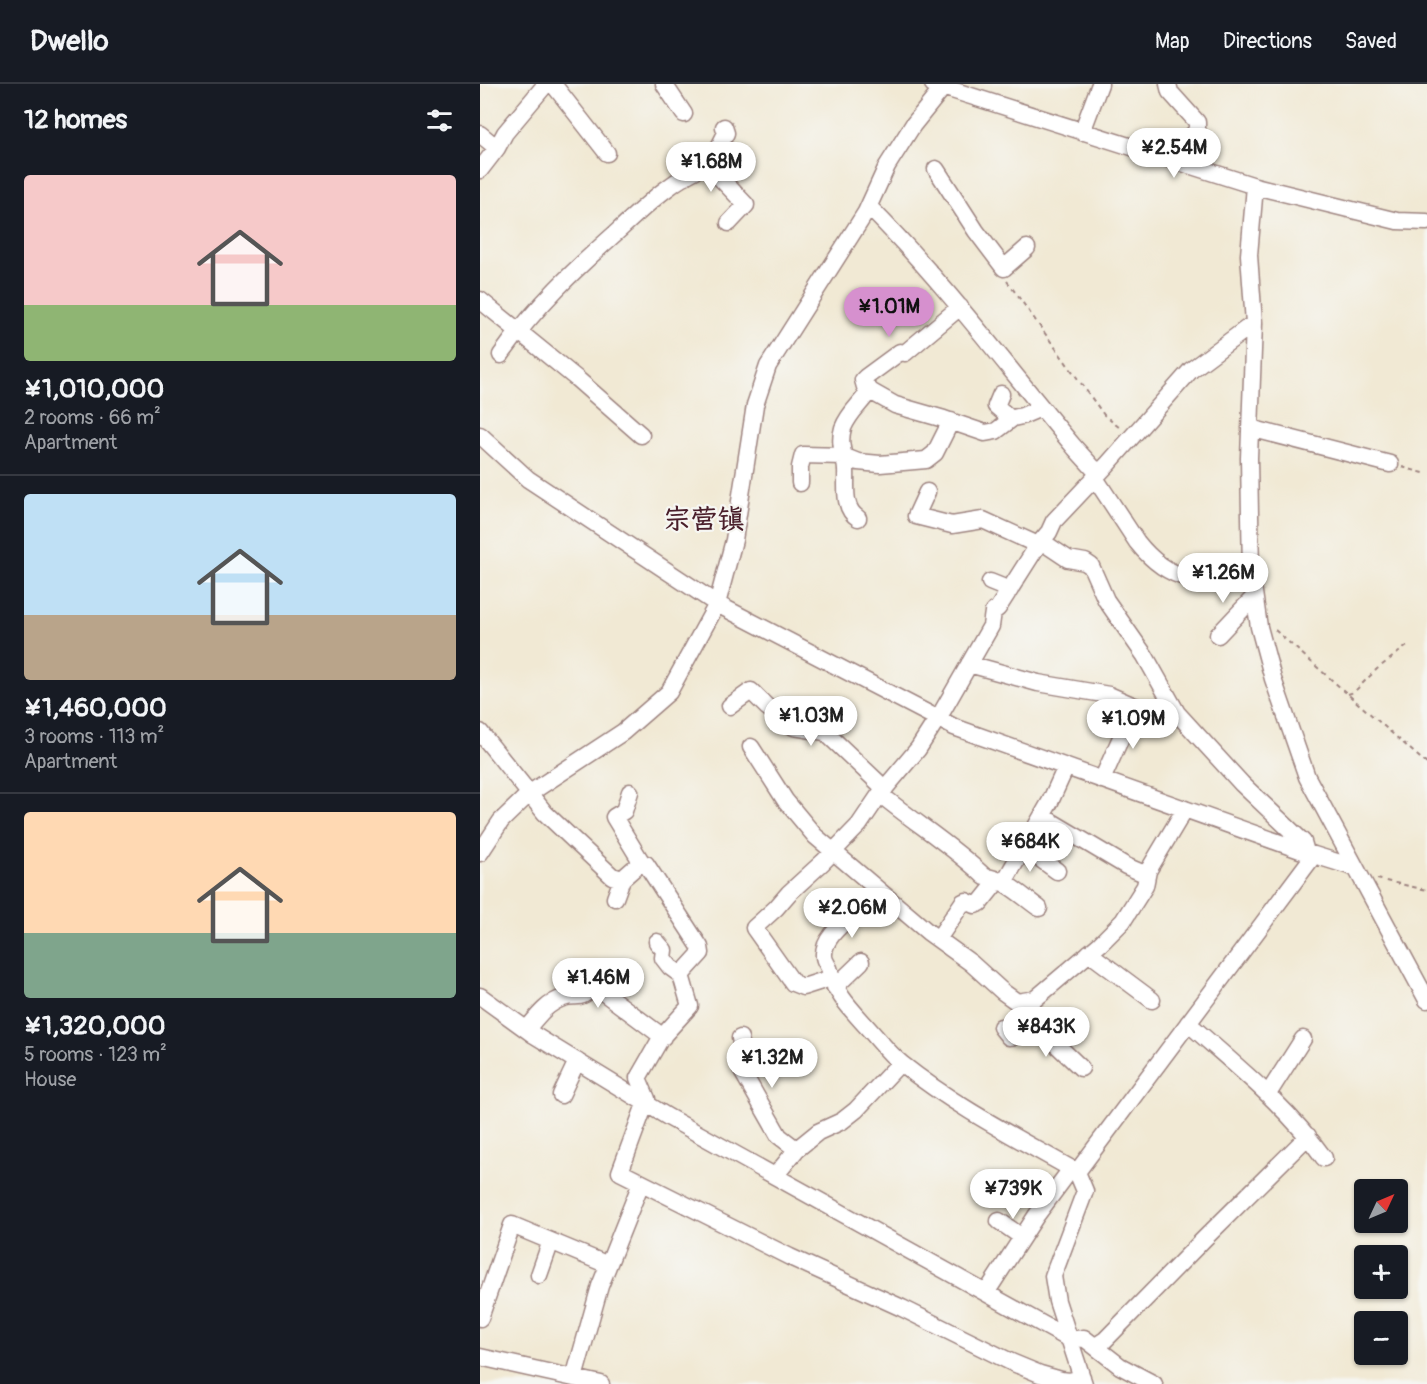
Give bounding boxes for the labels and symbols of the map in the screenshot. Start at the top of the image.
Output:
pin: ¥2.54M [1125,128,1223,179]
pin: ¥1.68M [662,142,760,193]
pin: ¥1.01M [840,287,938,338]
district label: 宗营镇 [664,503,745,536]
pin: ¥1.26M [1174,553,1272,604]
pin: ¥1.03M [762,696,860,747]
pin: ¥1.09M [1084,699,1182,750]
pin: ¥684K [988,822,1072,873]
pin: ¥2.06M [803,888,901,939]
pin: ¥1.46M [549,958,647,1009]
pin: ¥843K [1004,1007,1088,1058]
pin: ¥1.32M [723,1038,821,1089]
pin: ¥739K [971,1169,1055,1220]
north arrow [1354,1179,1408,1233]

